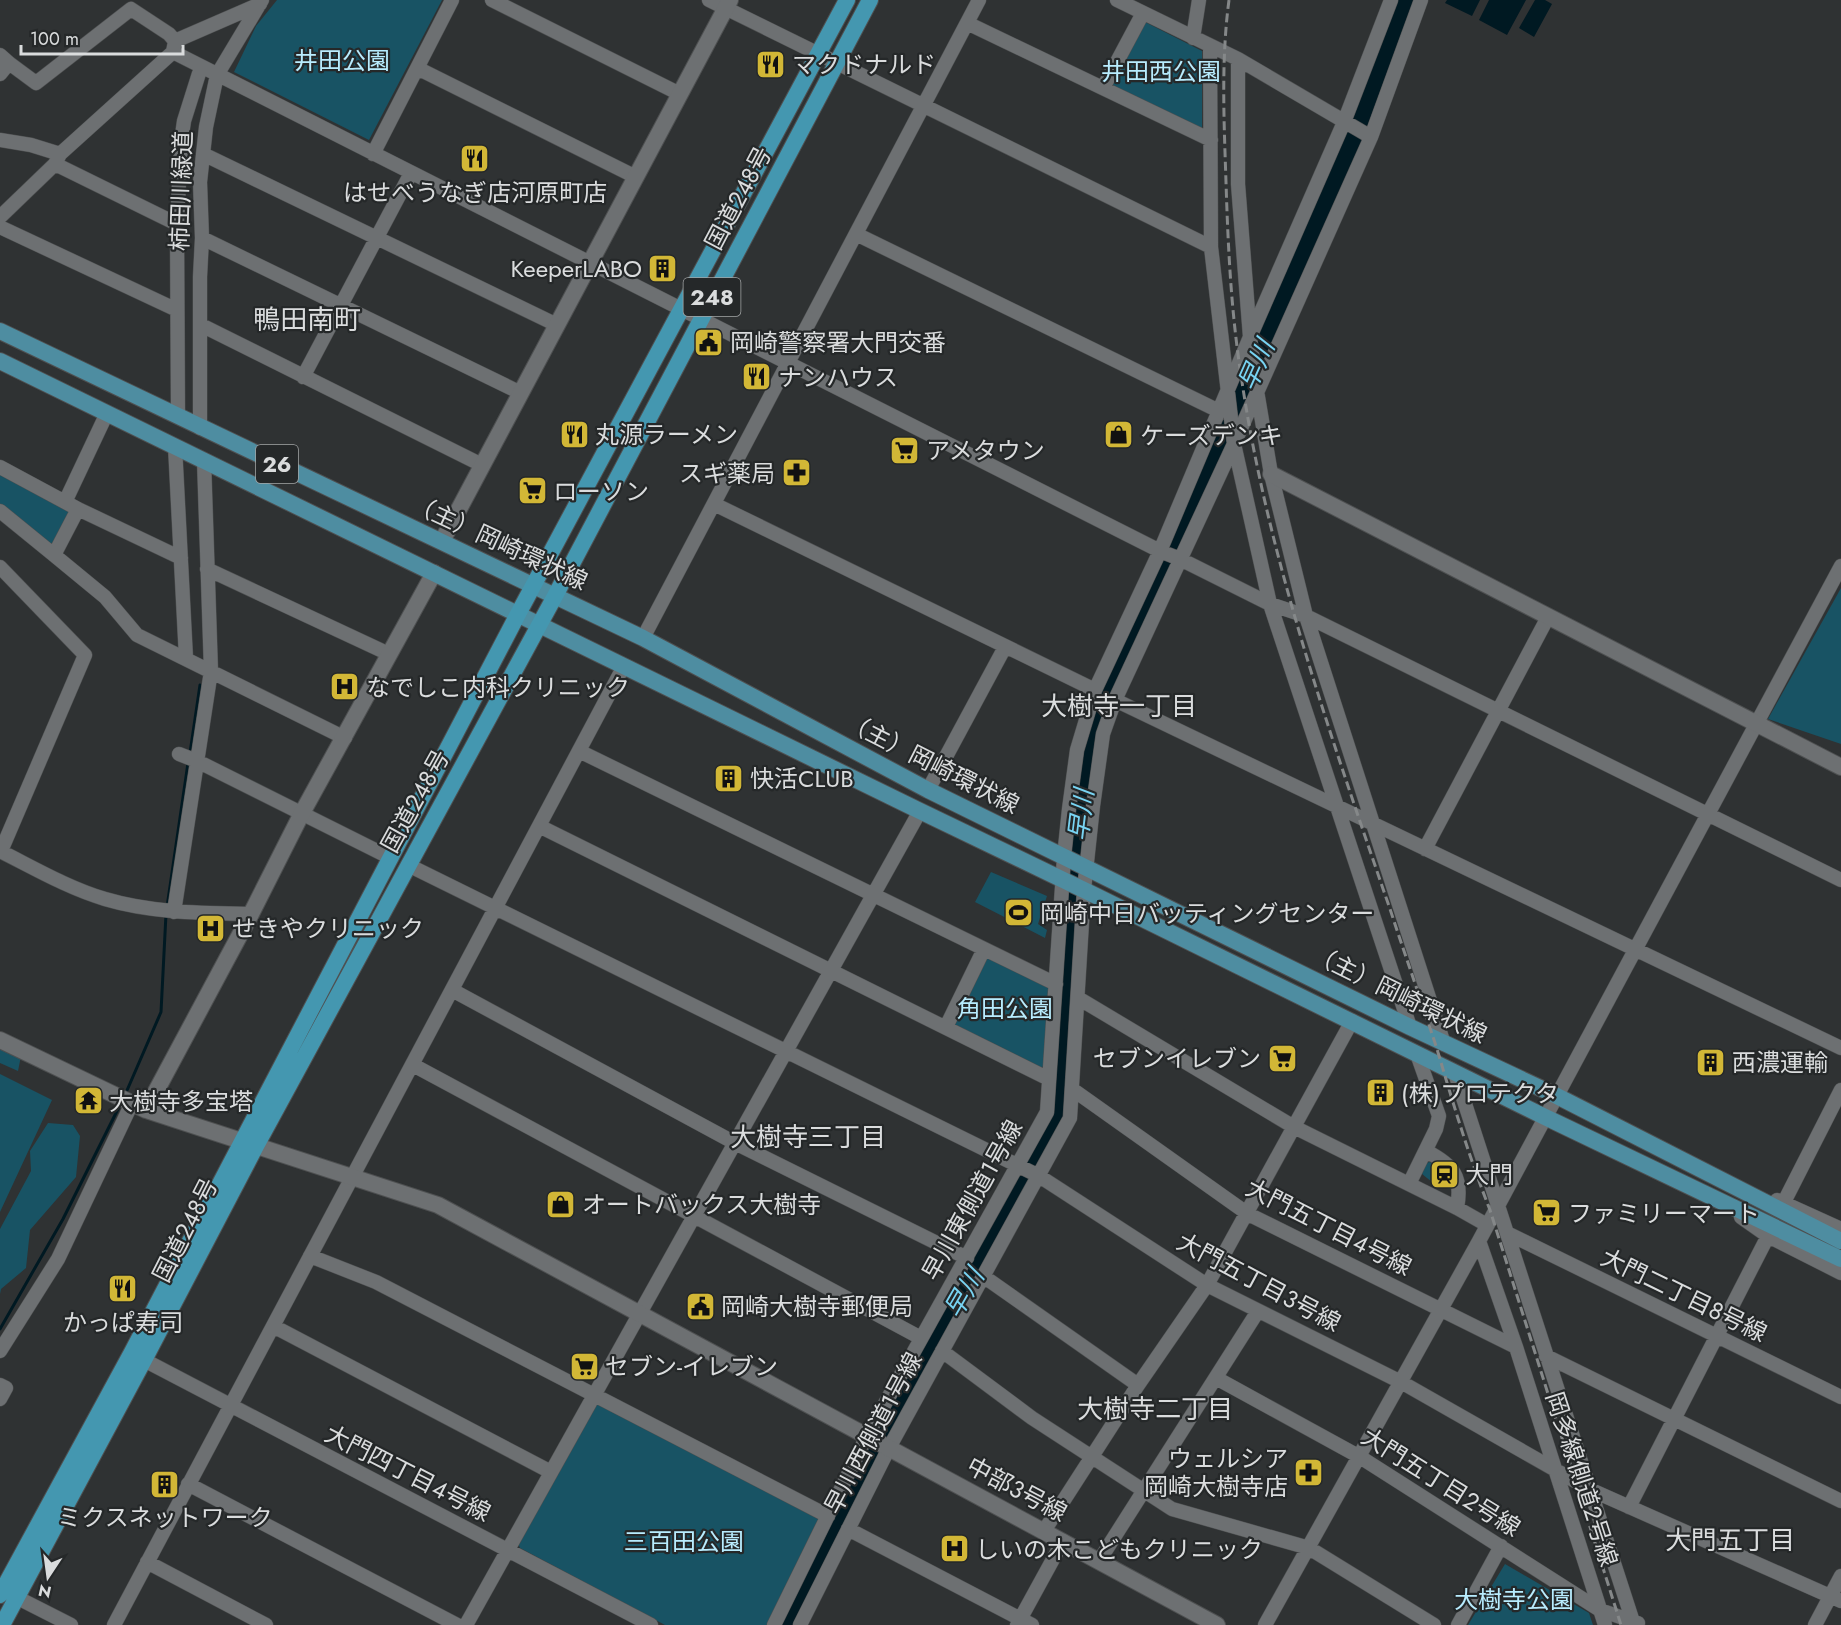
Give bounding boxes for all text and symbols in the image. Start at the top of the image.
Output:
scale bar [21,18,183,56]
text: 100 m [30,26,79,52]
park label: 井田公園 [294,43,390,78]
place label: マクドナルド [792,47,936,82]
restaurant icon: マクドナルド [755,48,787,80]
park label: 井田西公園 [1101,54,1221,89]
street label: 柿田川緑道 [161,130,201,252]
street label: 国道248号 [696,140,780,256]
restaurant icon: はせべうなぎ店河原町店 [459,143,491,175]
place label: はせべうなぎ店河原町店 [343,175,607,210]
place label: KeeperLABO [510,251,642,286]
building icon: KeeperLABO [647,252,679,284]
road number: 248 [684,278,740,316]
district label: 鴨田南町 [253,300,361,339]
place label: 岡崎警察署大門交番 [730,325,946,360]
public building icon: 岡崎警察署大門交番 [693,326,725,358]
water label: 早川 [1228,331,1285,396]
place label: ナンハウス [778,360,898,395]
restaurant icon: ナンハウス [741,361,773,393]
place label: 丸源ラーメン [595,417,738,452]
restaurant icon: 丸源ラーメン [558,418,590,450]
place label: ケーズデンキ [1140,418,1283,453]
shop icon: ケーズデンキ [1103,419,1135,451]
place label: アメタウン [926,433,1045,468]
supermarket icon: アメタウン [889,434,921,466]
road number: 26 [256,445,298,483]
place label: スギ薬局 [679,456,775,491]
pharmacy icon: スギ薬局 [780,457,812,489]
place label: ローソン [553,474,649,509]
supermarket icon: ローソン [516,475,548,507]
street label: （主）岡崎環状線 [405,486,593,598]
place label: なでしこ内科クリニック [366,670,630,705]
hospital icon: なでしこ内科クリニック [329,671,361,703]
district label: 大樹寺一丁目 [1041,687,1197,725]
street label: （主）岡崎環状線 [839,704,1025,822]
street label: 国道248号 [372,743,458,859]
place label: 快活CLUB [750,761,854,796]
building icon: 快活CLUB [713,762,745,794]
water label: 早川 [1059,784,1103,843]
place label: 岡崎中日バッティングセンター [1040,896,1375,931]
sports icon: 岡崎中日バッティングセンター [1003,897,1035,929]
place label: せきやクリニック [232,911,424,946]
hospital icon: せきやクリニック [195,912,227,944]
street label: （主）岡崎環状線 [1305,936,1493,1052]
park label: 角田公園 [957,991,1053,1026]
place label: セブンイレブン [1093,1041,1261,1076]
supermarket icon: セブンイレブン [1266,1042,1298,1074]
place label: 西濃運輸 [1732,1045,1828,1080]
building icon: 西濃運輸 [1695,1046,1727,1078]
place label: (株)プロテクタ [1401,1076,1559,1111]
building icon: (株)プロテクタ [1364,1077,1396,1109]
place label: 大樹寺多宝塔 [109,1084,253,1119]
temple icon: 大樹寺多宝塔 [72,1085,104,1117]
street label: 早川東側道1号線 [913,1113,1031,1287]
district label: 大樹寺三丁目 [730,1118,886,1156]
place label: 大門 [1465,1157,1513,1192]
station icon: 大門 [1428,1158,1460,1190]
street label: 大門五丁目4号線 [1240,1170,1418,1284]
street label: 国道248号 [144,1172,226,1288]
place label: オートバックス大樹寺 [582,1187,821,1222]
shop icon: オートバックス大樹寺 [545,1188,577,1220]
place label: ファミリーマート [1568,1196,1760,1231]
supermarket icon: ファミリーマート [1531,1197,1563,1229]
street label: 大門五丁目3号線 [1171,1224,1347,1340]
street label: 大門二丁目8号線 [1595,1240,1773,1350]
water label: 早川 [935,1258,995,1325]
restaurant icon: かっぱ寿司 [107,1273,139,1305]
place label: 岡崎大樹寺郵便局 [721,1289,913,1324]
public building icon: 岡崎大樹寺郵便局 [684,1290,716,1322]
place label: かっぱ寿司 [63,1305,183,1340]
street label: 早川西側道1号線 [816,1346,930,1520]
place label: セブン-イレブン [605,1349,778,1384]
supermarket icon: セブン-イレブン [568,1350,600,1382]
street label: 岡多線側道2号線 [1537,1387,1627,1571]
district label: 大樹寺二丁目 [1077,1390,1233,1428]
street label: 大門四丁目4号線 [319,1416,497,1530]
street label: 大門五丁目2号線 [1355,1419,1527,1545]
place label: ウェルシア 岡崎大樹寺店 [1144,1441,1288,1504]
street label: 中部3号線 [961,1448,1073,1530]
pharmacy icon: ウェルシア 岡崎大樹寺店 [1293,1456,1325,1488]
building icon: ミクスネットワーク [149,1468,181,1500]
place label: ミクスネットワーク [57,1500,273,1535]
district label: 大門五丁目 [1665,1521,1795,1559]
park label: 三百田公園 [624,1524,744,1559]
place label: しいの木こどもクリニック [975,1532,1263,1567]
hospital icon: しいの木こどもクリニック [938,1533,970,1565]
north arrow [18,1547,78,1607]
text: N [36,1578,54,1604]
park label: 大樹寺公園 [1454,1582,1574,1617]

